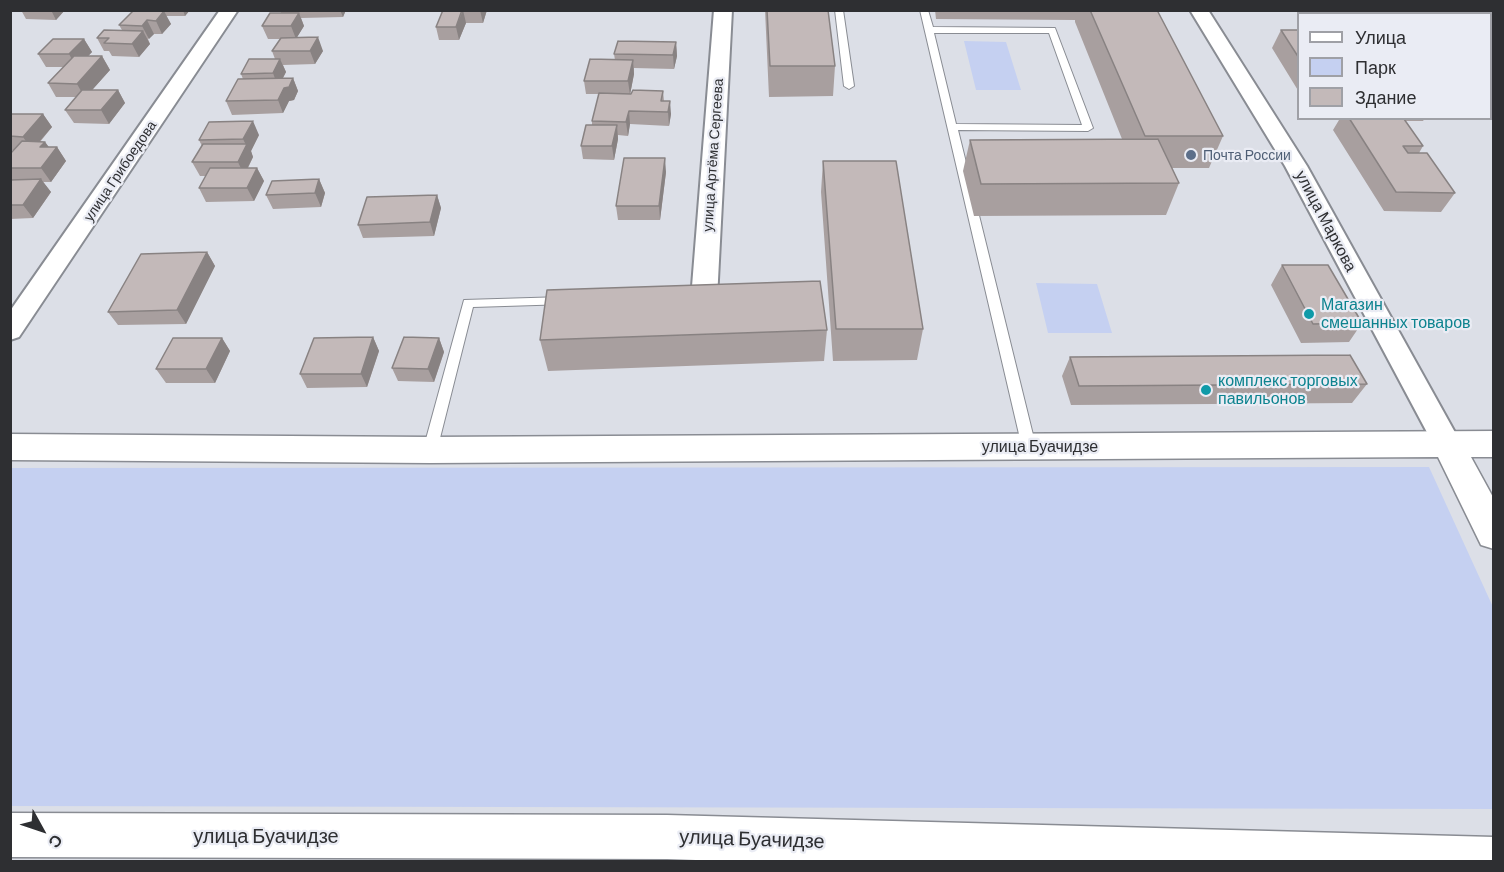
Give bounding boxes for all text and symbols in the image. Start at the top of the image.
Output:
legend [1297,12,1492,120]
text: Улица [1355,26,1406,48]
text: Парк [1355,56,1396,78]
street label: улица Артёма Сергеева [699,78,727,232]
text: Здание [1355,86,1416,108]
street label: улица Грибоедова [80,117,160,225]
place label: Почта России [1203,147,1291,163]
marker: Почта России [1184,148,1198,162]
street label: улица Маркова [1291,167,1361,275]
place label: Магазин смешанных товаров [1321,295,1471,333]
marker: Магазин смешанных товаров [1302,307,1316,321]
place label: комплекс торговых павильонов [1218,371,1358,409]
marker: комплекс торговых павильонов [1199,383,1213,397]
street label: улица Буачидзе [982,437,1098,457]
north arrow [12,800,72,860]
street label: улица Буачидзе [193,824,339,848]
street label: улица Буачидзе [679,824,825,854]
text: С [45,831,67,852]

